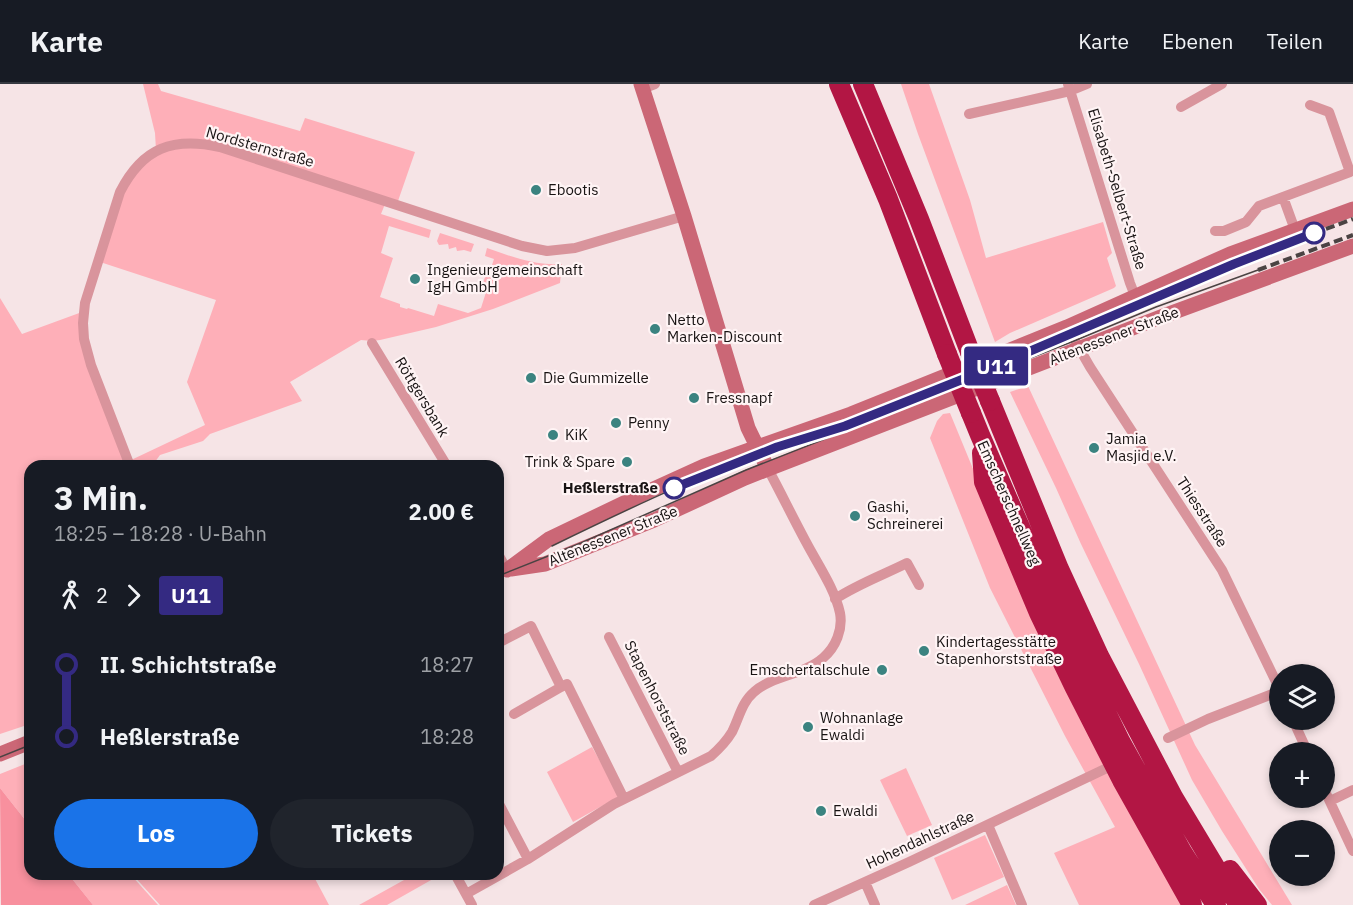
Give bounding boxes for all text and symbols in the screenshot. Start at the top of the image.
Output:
text: Karte [30,23,103,60]
text: Karte [1078,27,1129,55]
text: Ebenen [1162,27,1233,55]
text: Teilen [1266,27,1323,55]
street label: Elisabeth-Selbert-Straße [1084,106,1151,272]
street label: Nordsternstraße [204,122,316,171]
place label: Ebootis [548,180,599,199]
marker: Ebootis [529,183,543,197]
unlabelled marker [1303,222,1325,244]
place label: Ingenieurgemeinschaft IgH GmbH [427,260,583,296]
marker: Ingenieurgemeinschaft IgH GmbH [408,272,422,286]
street label: Altenessener Straße [1046,302,1181,369]
place label: Netto Marken-Discount [667,310,782,346]
marker: Netto Marken-Discount [648,322,662,336]
line badge: U11 [962,346,1030,386]
text: U11 [976,352,1016,380]
street label: Röttgersbank [391,353,454,440]
place label: Die Gummizelle [543,368,649,387]
marker: Die Gummizelle [524,371,538,385]
place label: Fressnapf [706,388,772,407]
marker: Fressnapf [687,391,701,405]
place label: Penny [628,413,670,432]
marker: Penny [609,416,623,430]
place label: KiK [565,425,588,444]
marker: KiK [546,428,560,442]
place label: Jamia Masjid e.V. [1106,429,1177,465]
street label: Emscherschnellweg [973,437,1046,568]
marker: Jamia Masjid e.V. [1087,441,1101,455]
place label: Trink & Spare [525,452,615,471]
marker: Trink & Spare [620,455,634,469]
street label: Thiesstraße [1173,473,1232,550]
text: 3 Min. [54,476,148,519]
marker: Heßlerstraße [663,477,685,499]
place label: Heßlerstraße [563,478,658,497]
text: 2.00 € [409,497,474,526]
place label: Gashi, Schreinerei [867,497,943,533]
street label: Altenessener Straße [545,501,680,570]
marker: Gashi, Schreinerei [848,509,862,523]
text: 18:25 – 18:28 · U-Bahn [54,520,267,547]
icon: walk [54,579,87,612]
icon: forward [117,579,150,612]
text: U11 [171,581,211,609]
text: 2 [96,582,108,609]
place label: Kindertagesstätte Stapenhorststraße [936,632,1062,668]
street label: Stapenhorststraße [620,637,695,758]
marker: Kindertagesstätte Stapenhorststraße [917,644,931,658]
text: II. Schichtstraße [100,650,277,679]
text: 18:27 [420,651,474,678]
place label: Emschertalschule [749,660,870,679]
marker: Emschertalschule [875,663,889,677]
map controls [1269,664,1335,886]
button: layers [1269,664,1335,730]
place label: Wohnanlage Ewaldi [820,708,903,744]
marker: Wohnanlage Ewaldi [801,720,815,734]
text: Heßlerstraße [100,722,240,751]
text: 18:28 [420,723,474,750]
button: + [1269,742,1335,808]
button: Los [54,799,258,868]
button: Tickets [270,799,474,868]
place label: Ewaldi [833,801,878,820]
marker: Ewaldi [814,804,828,818]
street label: Hohendahlstraße [863,806,977,873]
button: − [1269,820,1335,886]

